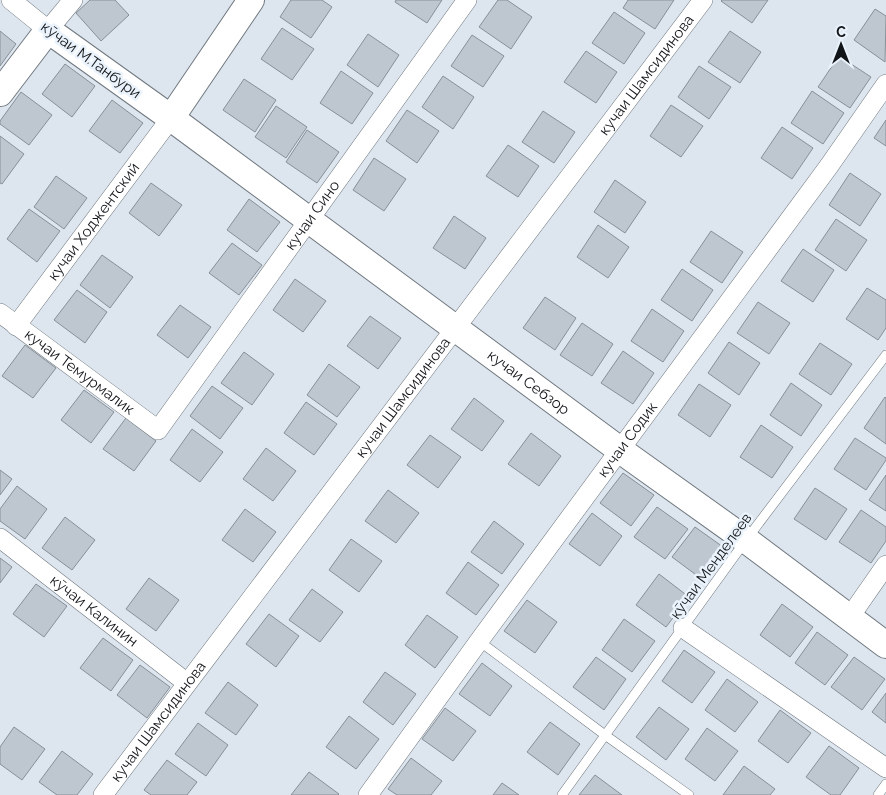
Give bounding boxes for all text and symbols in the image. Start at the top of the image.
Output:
street label: кучаи Шамсидинова [595,11,698,139]
street label: кӯчаи М.Танбури [37,18,145,102]
north arrow [816,20,866,70]
text: С [836,24,846,40]
street label: кучаи Ходжентский [44,159,143,284]
street label: кучаи Сино [281,177,343,254]
street label: кучаи Темурмалик [21,325,138,419]
street label: кучаи Шамсидинова [352,334,454,461]
street label: кучаи Себзор [484,346,573,419]
street label: кучаи Содик [594,398,661,481]
street label: кӯчаи Менделеев [666,509,756,623]
street label: кӯчаи Калинин [47,571,142,651]
street label: кучаи Шамсидинова [107,658,210,785]

